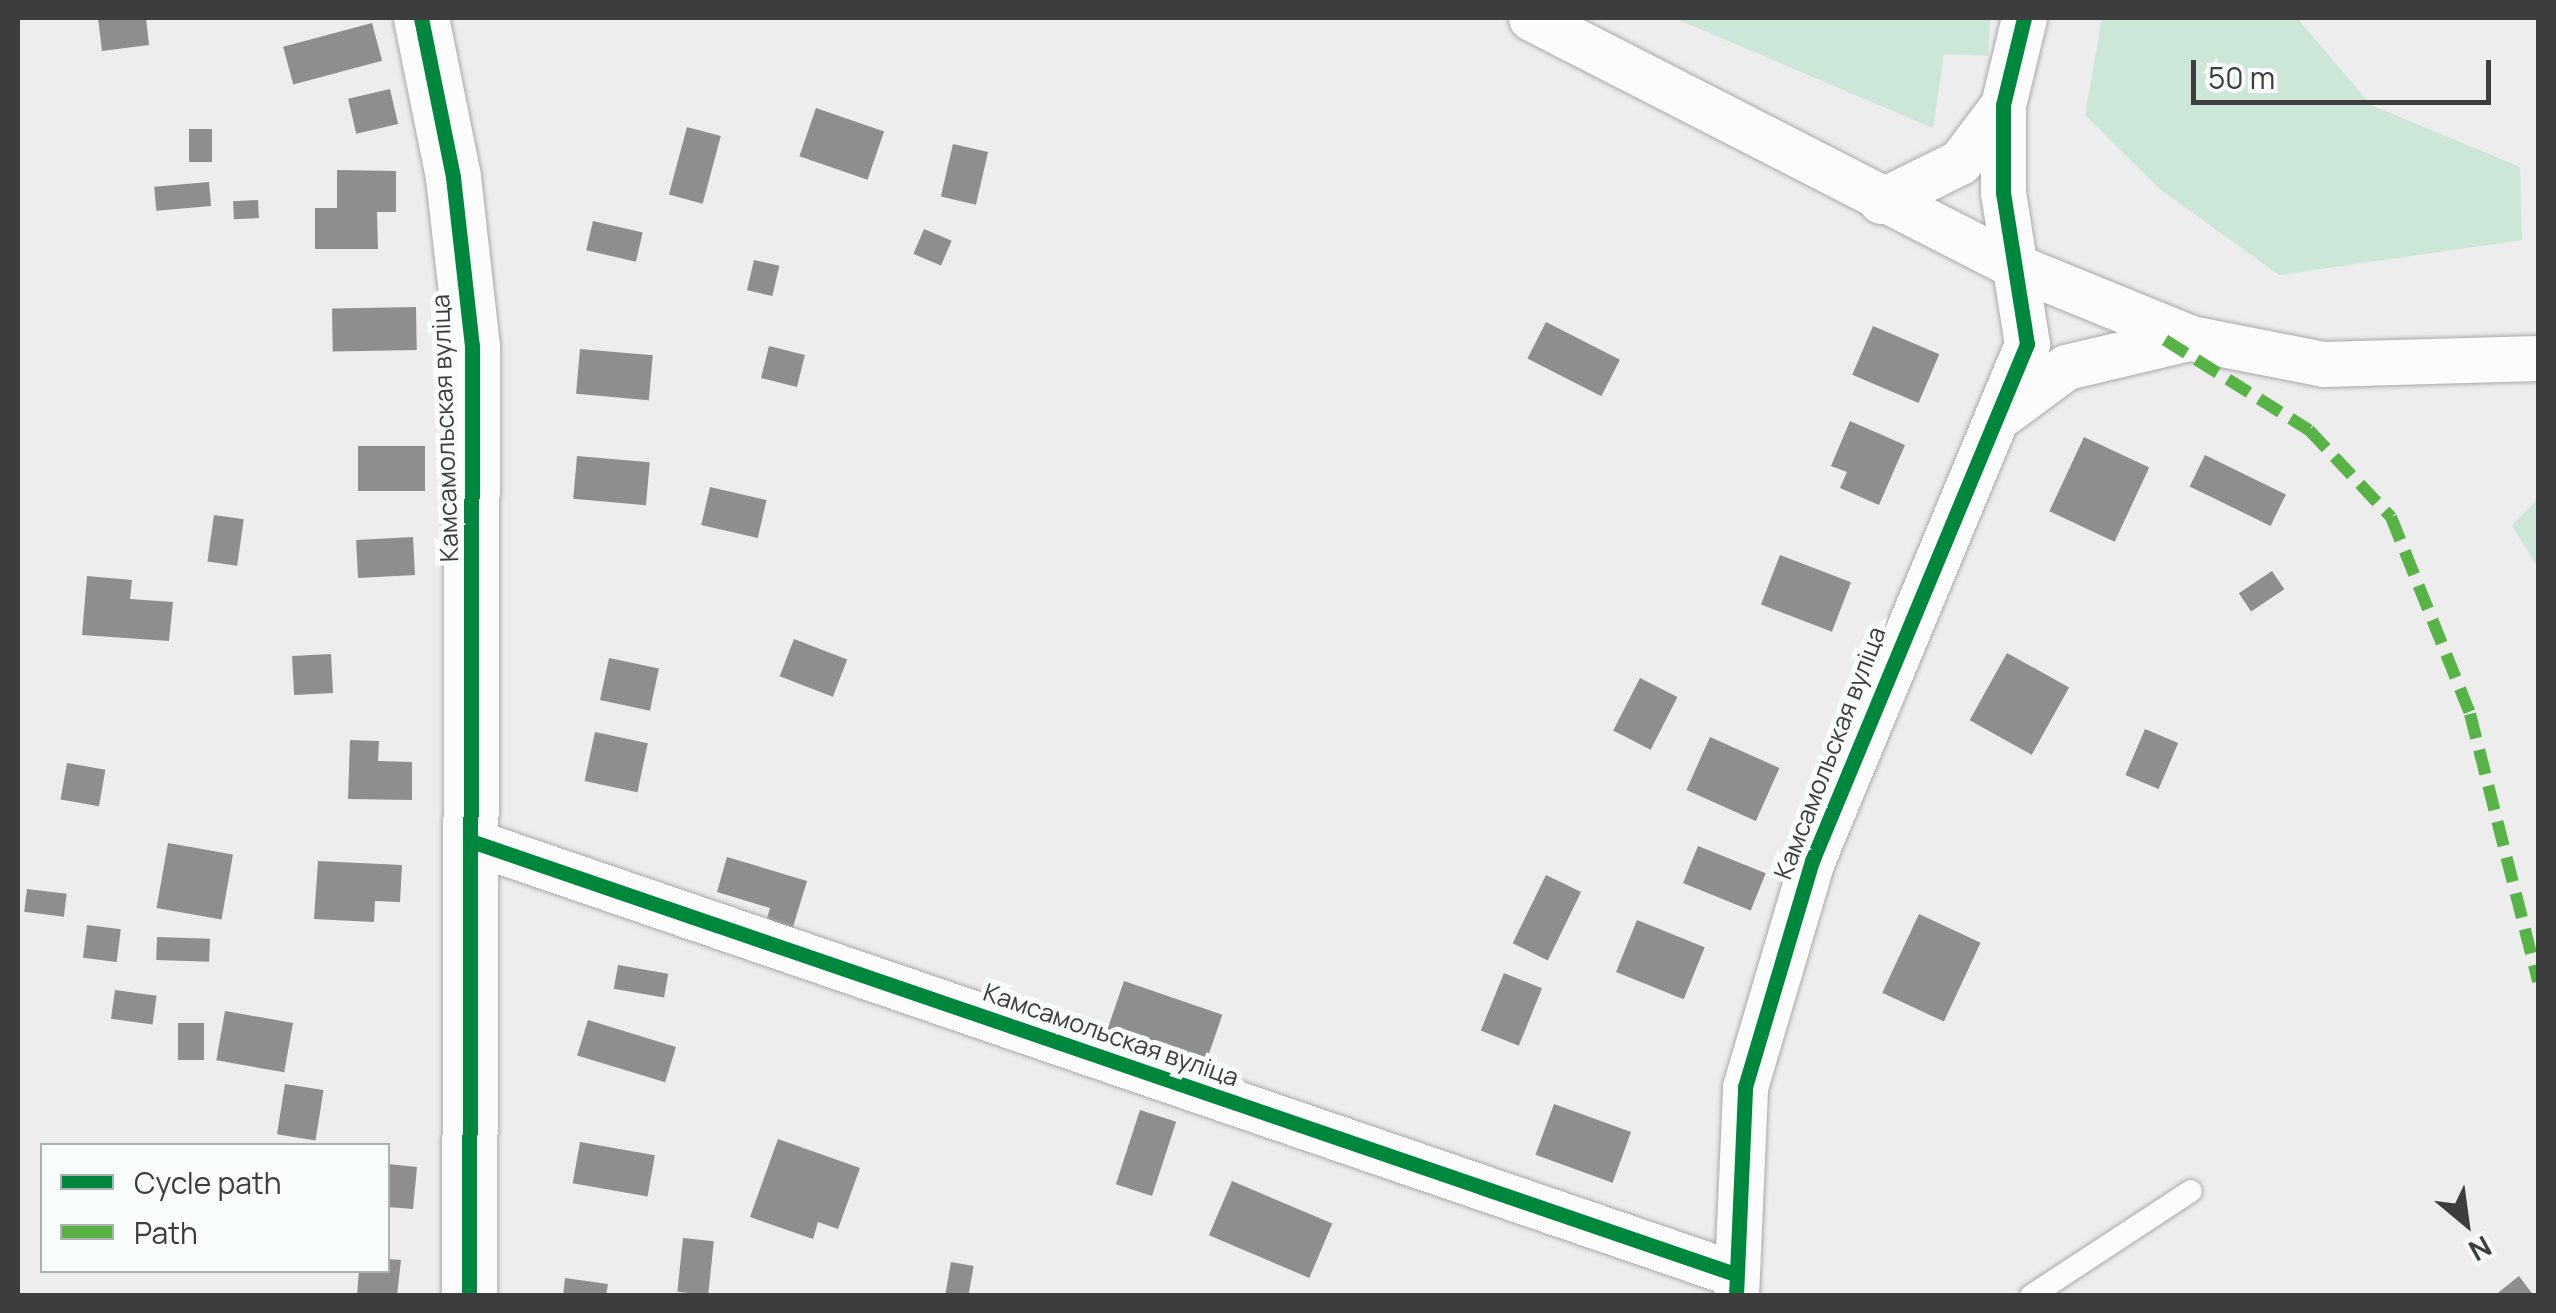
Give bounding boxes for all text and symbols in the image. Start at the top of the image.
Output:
scale bar [2196,40,2496,102]
text: 50 m [2208,57,2275,98]
street label: Камсамольская вуліца [425,294,465,562]
street label: Камсамольская вуліца [1768,623,1892,883]
street label: Камсамольская вуліца [979,977,1243,1093]
legend [40,1143,390,1273]
text: Cycle path [134,1162,282,1203]
north arrow [2416,1173,2516,1273]
text: Path [134,1212,198,1253]
text: N [2463,1228,2499,1271]

